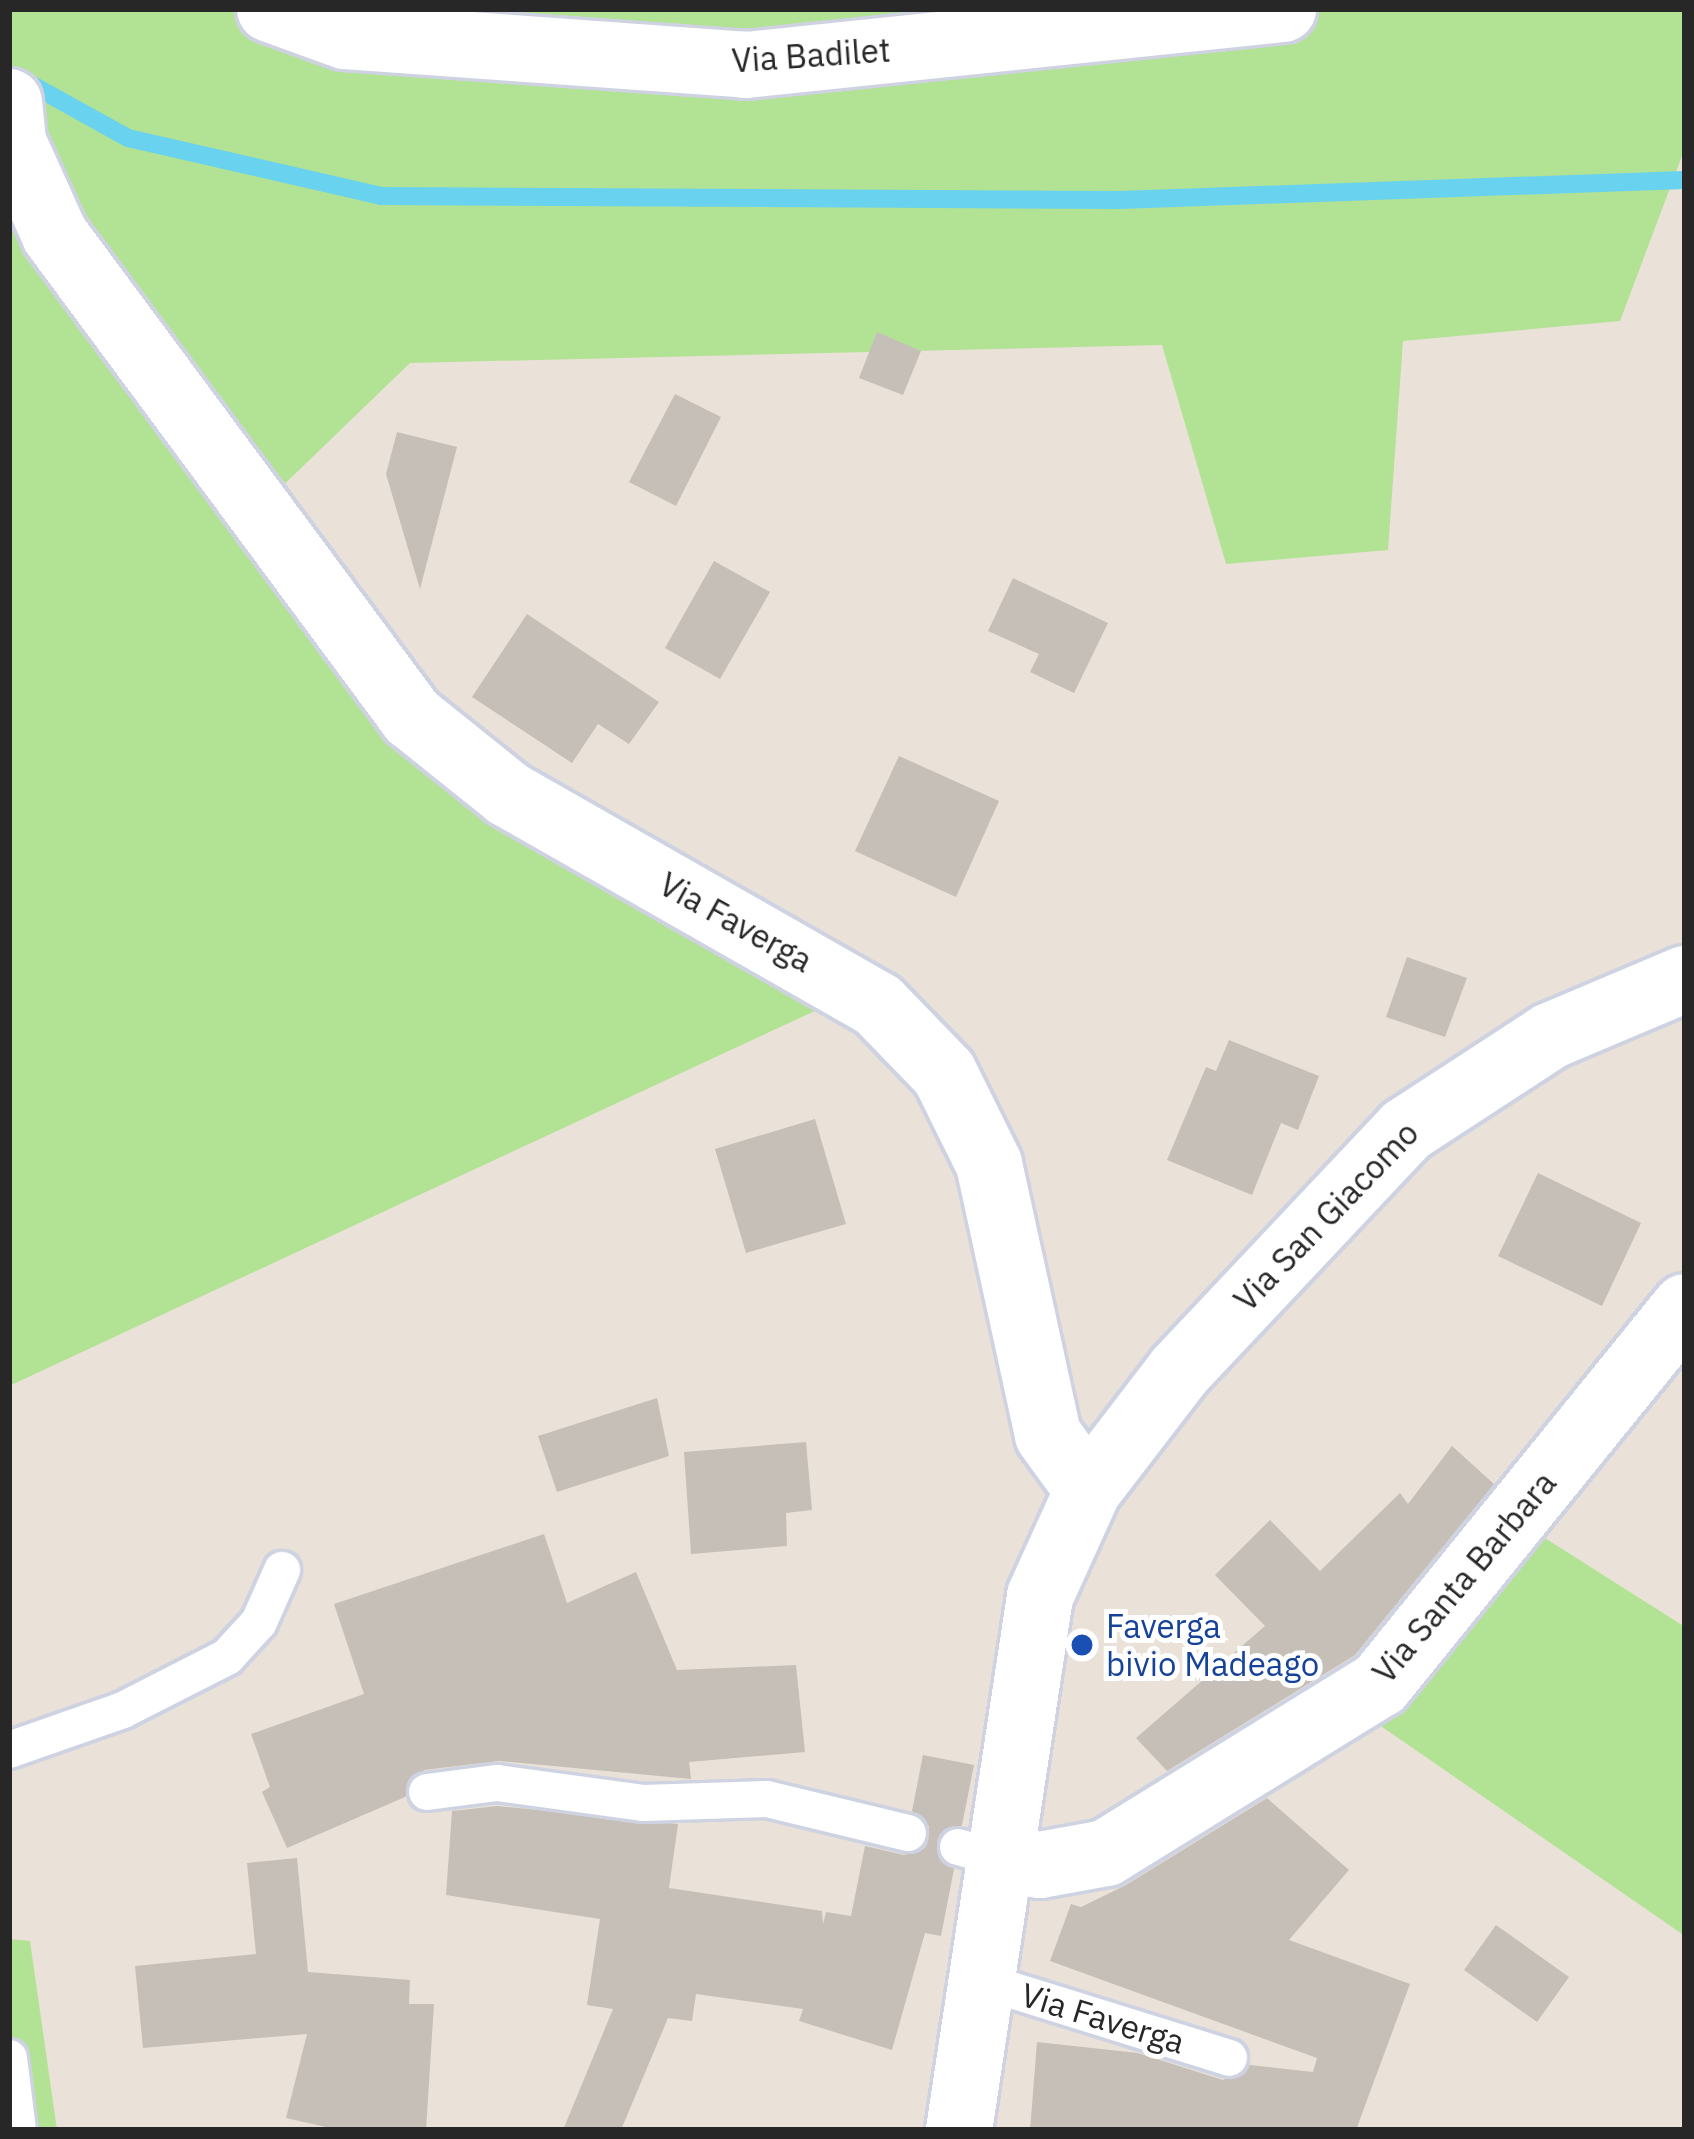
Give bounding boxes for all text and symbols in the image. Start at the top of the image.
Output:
street label: Via Badilet [730,30,892,80]
street label: Via Faverga [653,864,819,980]
street label: Via San Giacomo [1226,1113,1426,1319]
street label: Via Santa Barbara [1364,1463,1564,1691]
place label: Faverga bivio Madeago [1106,1606,1319,1684]
marker: Faverga bivio Madeago [1069,1632,1095,1658]
street label: Via Faverga [1017,1974,1189,2062]

